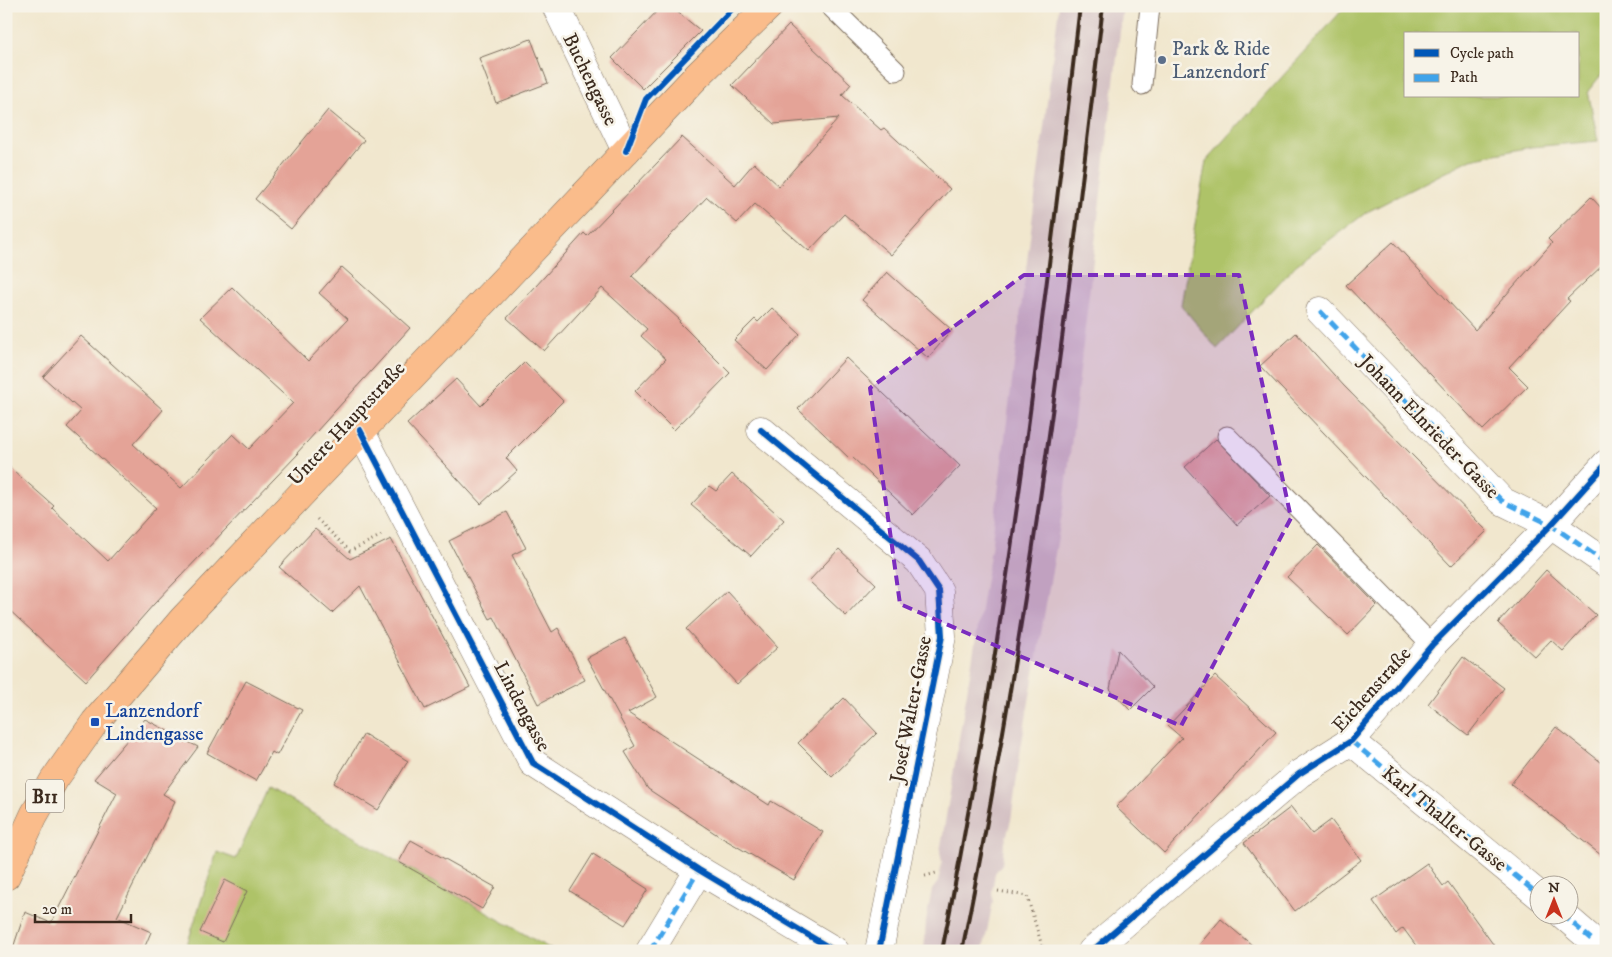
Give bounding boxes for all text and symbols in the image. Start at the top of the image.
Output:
street label: Buchengasse [557,29,623,130]
legend [1404,32,1580,98]
place label: Park & Ride Lanzendorf [1172,37,1270,85]
text: Cycle path [1450,44,1514,63]
marker: Park & Ride Lanzendorf [1156,54,1168,66]
text: Path [1450,68,1478,87]
street label: Johann Elnrieder-Gasse [1352,348,1504,504]
street label: Untere Hauptstraße [283,357,411,491]
street label: Josef Walter-Gasse [885,634,938,787]
street label: Eichenstraße [1327,642,1417,738]
street label: Lindengasse [488,657,556,756]
place label: Lanzendorf Lindengasse [105,699,204,747]
marker: Lanzendorf Lindengasse [89,716,101,728]
street label: Karl Thaller-Gasse [1376,761,1512,877]
road number: B11 [26,779,64,812]
north arrow [1530,874,1580,924]
text: N [1548,879,1560,897]
scale bar [35,892,131,924]
text: 20 m [42,900,72,919]

